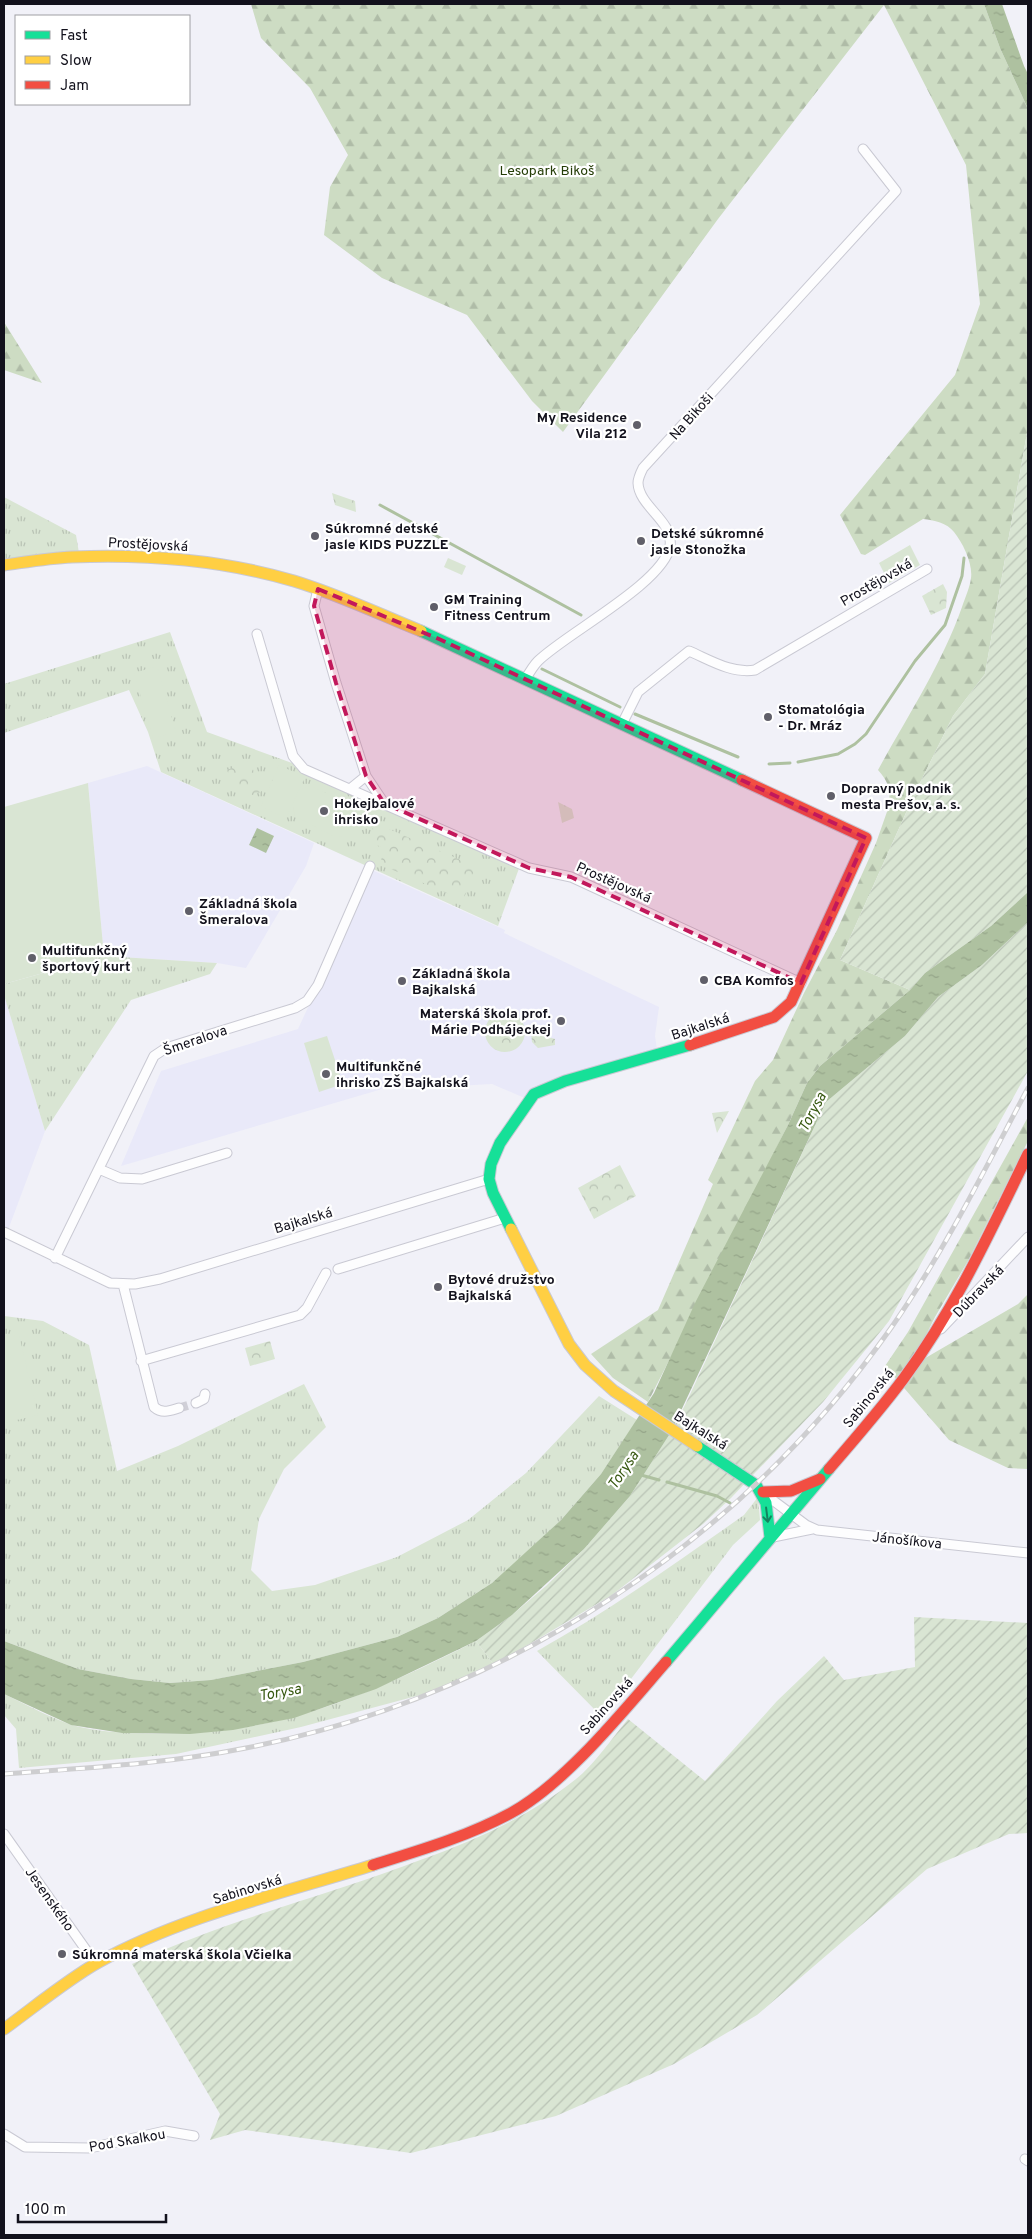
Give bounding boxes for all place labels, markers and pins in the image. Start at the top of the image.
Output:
place label: My Residence Vila 212 [537,410,627,443]
marker: My Residence Vila 212 [631,419,643,431]
place label: Súkromné detské jasle KIDS PUZZLE [324,521,449,554]
place label: Detské súkromné jasle Stonožka [650,526,764,559]
marker: Súkromné detské jasle KIDS PUZZLE [309,530,321,542]
marker: Detské súkromné jasle Stonožka [635,535,647,547]
place label: GM Training Fitness Centrum [444,592,550,625]
marker: GM Training Fitness Centrum [428,601,440,613]
place label: Stomatológia - Dr. Mráz [778,702,865,735]
marker: Stomatológia - Dr. Mráz [762,711,774,723]
place label: Dopravný podnik mesta Prešov, a. s. [841,781,960,814]
marker: Dopravný podnik mesta Prešov, a. s. [825,790,837,802]
place label: Hokejbalové ihrisko [334,796,415,829]
marker: Hokejbalové ihrisko [318,805,330,817]
place label: Základná škola Šmeralova [199,896,297,929]
marker: Základná škola Šmeralova [183,905,195,917]
place label: Multifunkčný športový kurt [42,943,131,976]
marker: Multifunkčný športový kurt [26,952,38,964]
place label: Základná škola Bajkalská [412,966,510,999]
place label: CBA Komfos [714,973,794,990]
marker: CBA Komfos [698,974,710,986]
marker: Základná škola Bajkalská [396,975,408,987]
place label: Materská škola prof. Márie Podhájeckej [420,1006,551,1039]
marker: Materská škola prof. Márie Podhájeckej [555,1015,567,1027]
place label: Multifunkčné ihrisko ZŠ Bajkalská [336,1059,468,1092]
marker: Multifunkčné ihrisko ZŠ Bajkalská [320,1068,332,1080]
place label: Bytové družstvo Bajkalská [448,1272,555,1305]
marker: Bytové družstvo Bajkalská [432,1281,444,1293]
place label: Súkromná materská škola Včielka [72,1947,292,1964]
marker: Súkromná materská škola Včielka [56,1948,68,1960]

